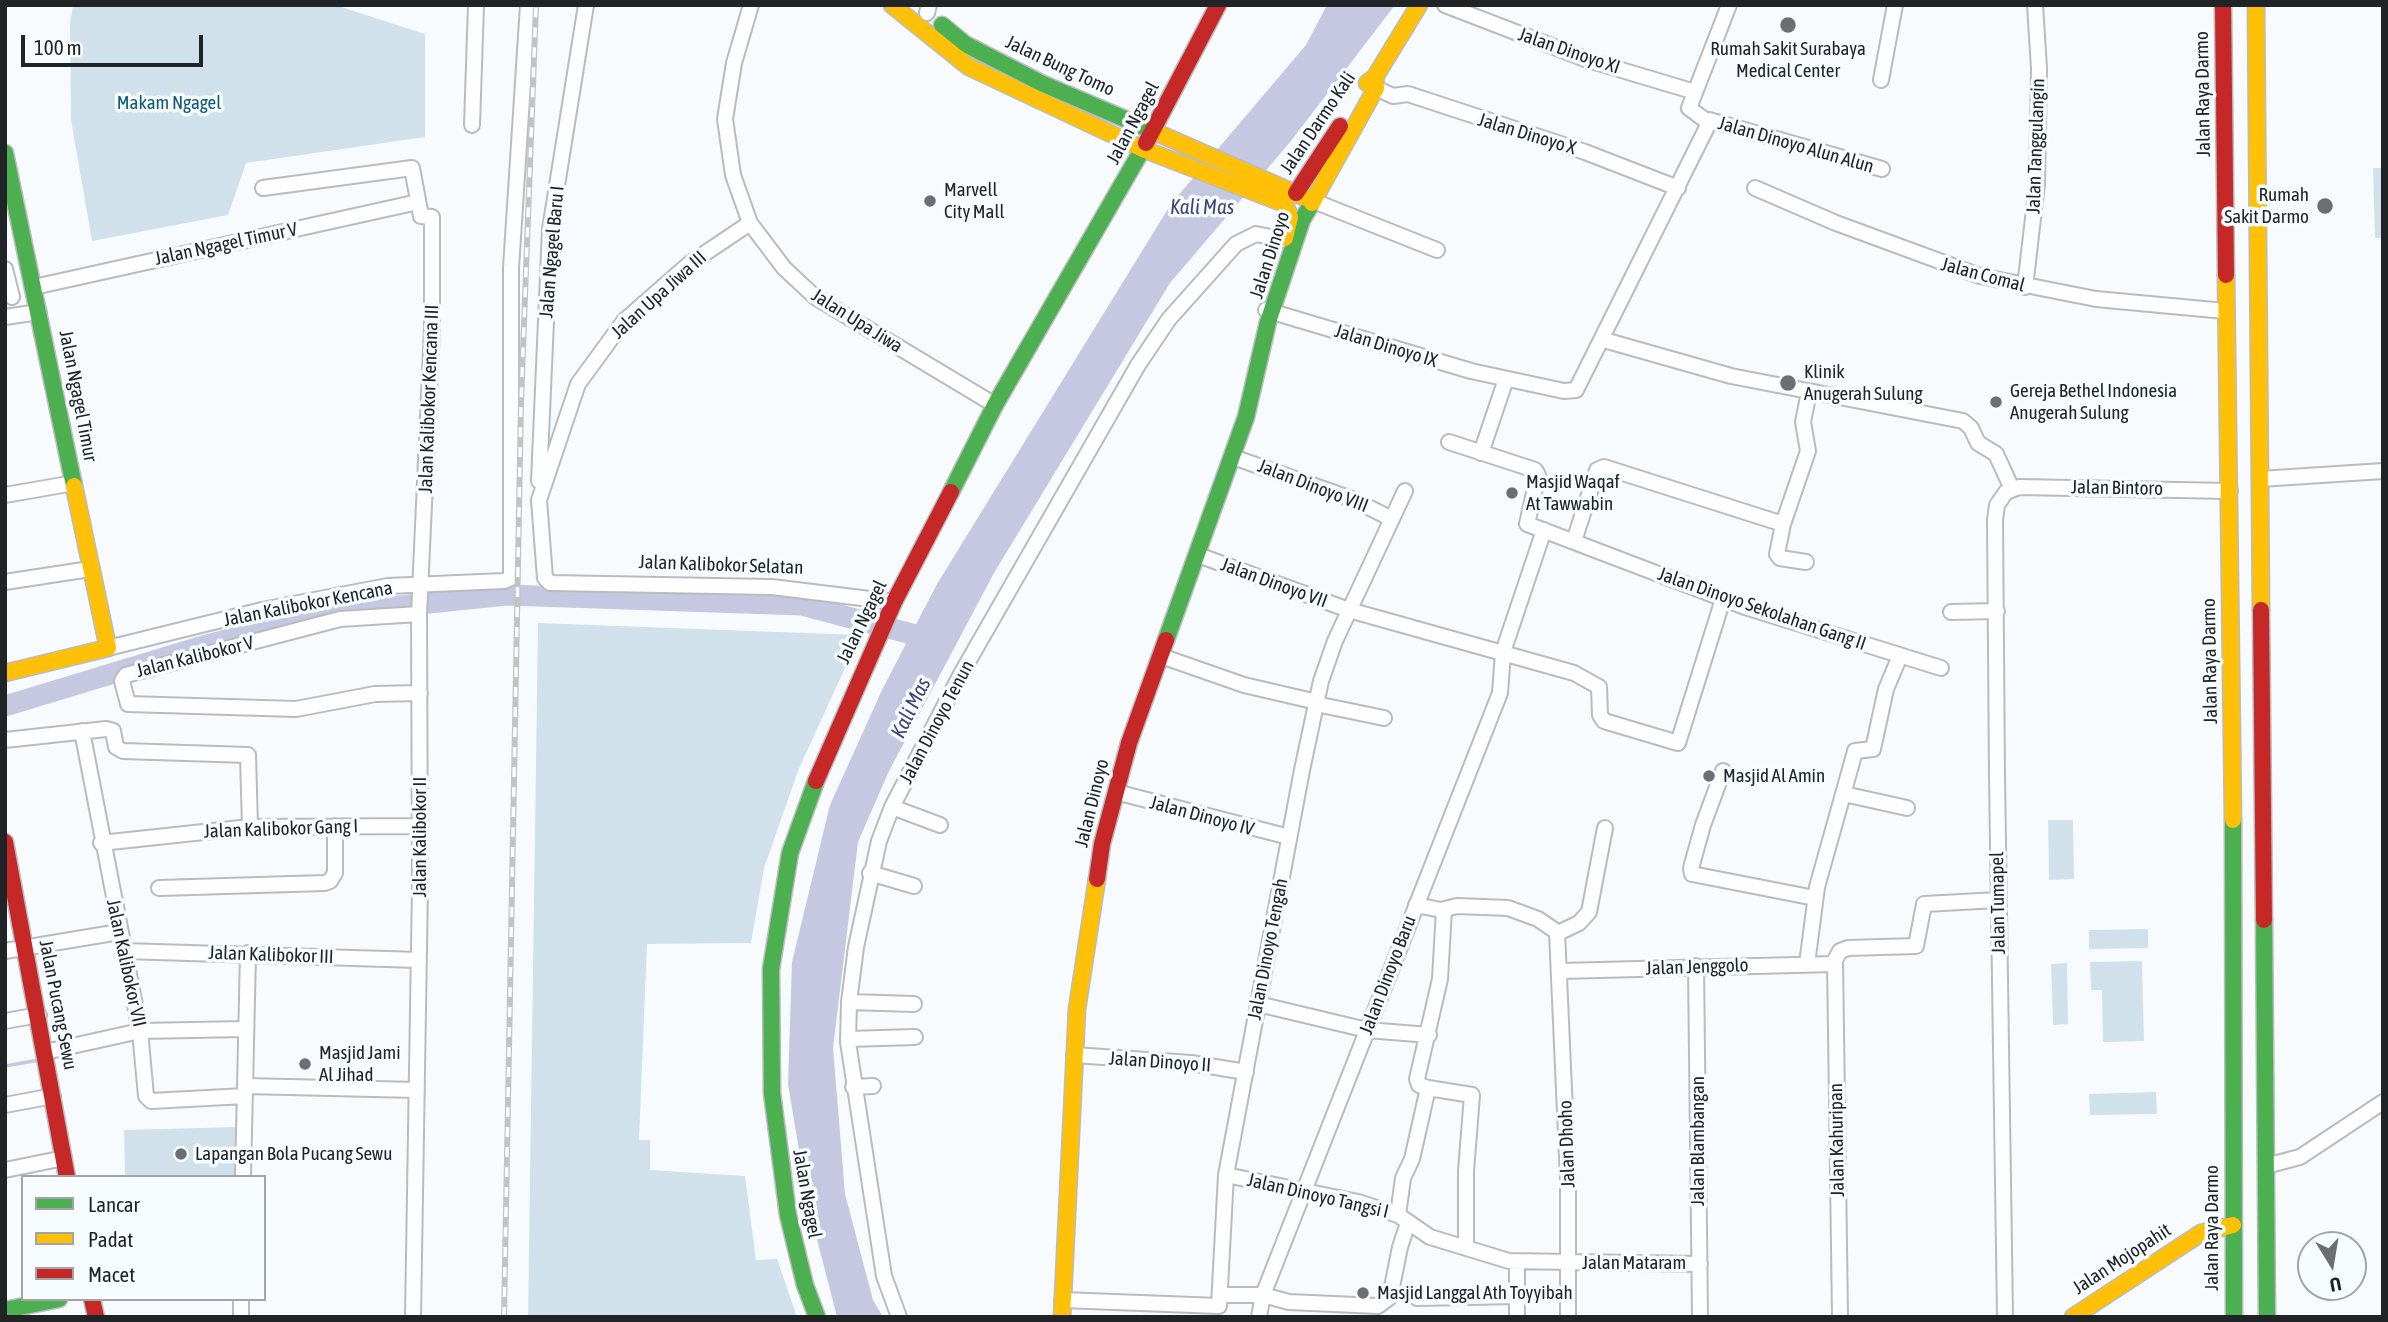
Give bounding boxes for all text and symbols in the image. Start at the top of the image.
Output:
marker: Rumah Sakit Surabaya Medical Center [1778,15,1798,35]
scale bar [24,21,206,65]
street label: Jalan Dinoyo XI [1515,23,1623,79]
street label: Jalan Bung Tomo [1002,31,1118,101]
street label: Jalan Raya Darmo [2191,31,2215,157]
text: 100 m [34,35,82,59]
place label: Rumah Sakit Surabaya Medical Center [1710,38,1866,82]
street label: Jalan Darmo Kali [1276,68,1360,178]
street label: Jalan Ngagel [1102,78,1164,168]
street label: Jalan Tanggulangin [2022,78,2050,214]
park label: Makam Ngagel [117,92,221,114]
street label: Jalan Dinoyo X [1475,108,1579,160]
street label: Jalan Dinoyo Alun Alun [1716,112,1876,178]
place label: Marvell City Mall [944,179,1004,223]
place label: Rumah Sakit Darmo [2224,184,2309,228]
street label: Jalan Ngagel Baru I [535,185,569,319]
marker: Marvell City Mall [922,193,938,209]
water label: Kali Mas [1170,194,1234,220]
marker: Rumah Sakit Darmo [2315,196,2335,216]
street label: Jalan Dinoyo [1245,209,1295,301]
street label: Jalan Ngagel Timur V [153,218,299,270]
street label: Jalan Upa Jiwa III [607,246,711,344]
street label: Jalan Comal [1939,253,2027,297]
street label: Jalan Upa Jiwa [807,284,907,358]
street label: Jalan Kalibokor Kencana III [414,304,444,494]
street label: Jalan Dinoyo IX [1332,320,1440,372]
street label: Jalan Ngagel Timur [54,328,102,464]
place label: Klinik Anugerah Sulung [1804,361,1923,405]
marker: Klinik Anugerah Sulung [1778,373,1798,393]
place label: Gereja Bethel Indonesia Anugerah Sulung [2010,380,2177,424]
marker: Gereja Bethel Indonesia Anugerah Sulung [1988,394,2004,410]
street label: Jalan Dinoyo VIII [1254,454,1372,518]
place label: Masjid Waqaf At Tawwabin [1526,471,1620,515]
street label: Jalan Bintoro [2071,476,2163,500]
marker: Masjid Waqaf At Tawwabin [1504,485,1520,501]
street label: Jalan Kalibokor Selatan [638,551,804,579]
street label: Jalan Dinoyo VII [1218,553,1330,613]
street label: Jalan Dinoyo Sekolahan Gang II [1655,563,1869,655]
street label: Jalan Kalibokor Kencana [222,576,394,632]
street label: Jalan Ngagel [832,577,892,667]
street label: Jalan Raya Darmo [2198,598,2222,724]
street label: Jalan Kalibokor V [134,631,256,683]
street label: Jalan Dinoyo Tenun [895,657,979,787]
water label: Kali Mas [886,674,936,742]
street label: Jalan Dinoyo [1070,757,1114,849]
place label: Masjid Al Amin [1723,765,1825,787]
marker: Masjid Al Amin [1701,768,1717,784]
street label: Jalan Kalibokor II [409,777,431,897]
street label: Jalan Dinoyo IV [1147,791,1257,841]
street label: Jalan Kalibokor Gang I [203,815,359,843]
street label: Jalan Tumapel [1986,852,2010,954]
street label: Jalan Dinoyo Tengah [1243,876,1293,1022]
street label: Jalan Kalibokor VII [101,897,151,1029]
street label: Jalan Dinoyo Baru [1355,912,1421,1038]
street label: Jalan Pucang Sewu [34,938,82,1072]
street label: Jalan Kalibokor III [208,941,334,969]
street label: Jalan Jenggolo [1645,954,1749,980]
place label: Masjid Jami Al Jihad [319,1042,401,1086]
street label: Jalan Dinoyo II [1108,1047,1212,1077]
marker: Masjid Jami Al Jihad [297,1056,313,1072]
street label: Jalan Blambangan [1687,1076,1709,1206]
street label: Jalan Kahuripan [1825,1083,1849,1197]
street label: Jalan Dhoho [1554,1100,1580,1188]
place label: Lapangan Bola Pucang Sewu [195,1143,392,1165]
marker: Lapangan Bola Pucang Sewu [173,1146,189,1162]
street label: Jalan Ngagel [788,1148,826,1240]
street label: Jalan Raya Darmo [2201,1165,2223,1291]
street label: Jalan Dinoyo Tangsi I [1245,1169,1391,1223]
legend [21,1175,266,1301]
text: Lancar [88,1192,140,1216]
street label: Jalan Mojopahit [2069,1219,2175,1299]
text: Padat [88,1227,133,1251]
north arrow [2297,1231,2367,1301]
street label: Jalan Mataram [1582,1252,1686,1274]
text: Macet [88,1262,135,1286]
text: U [2328,1273,2343,1297]
place label: Masjid Langgal Ath Toyyibah [1377,1282,1573,1304]
marker: Masjid Langgal Ath Toyyibah [1355,1285,1371,1301]

